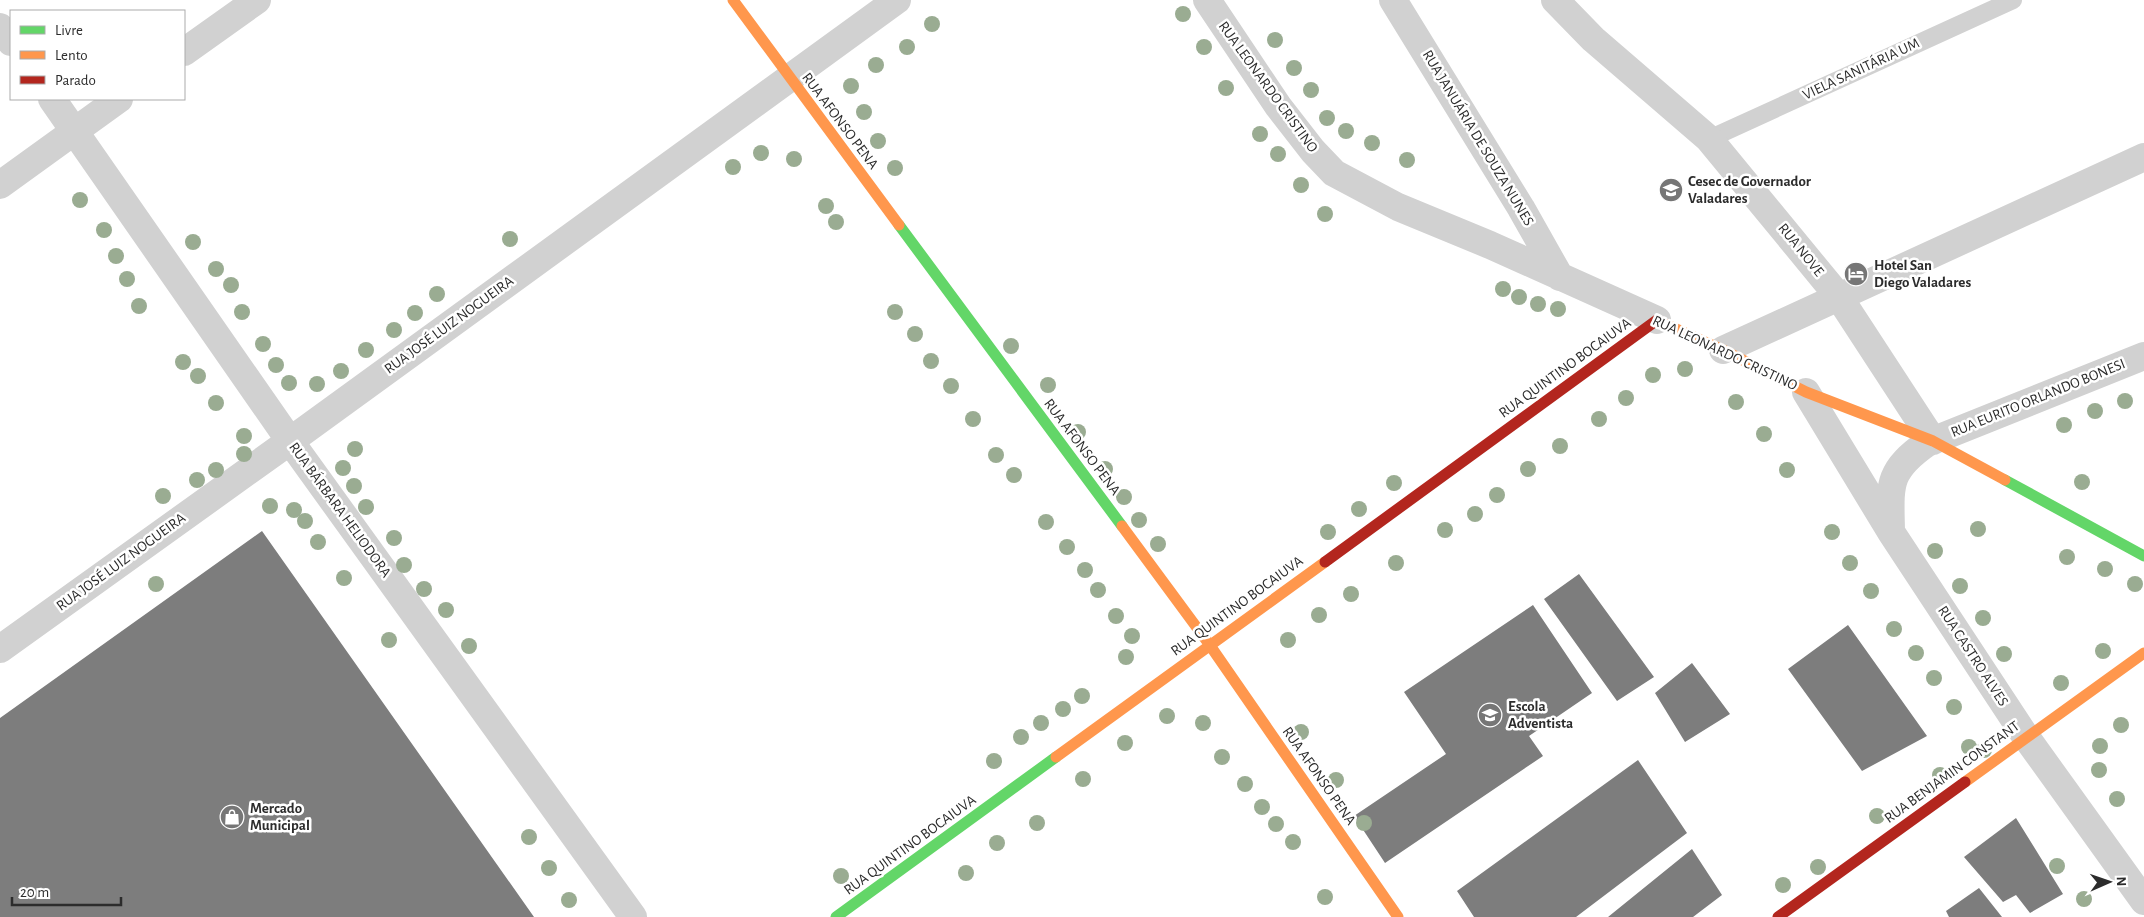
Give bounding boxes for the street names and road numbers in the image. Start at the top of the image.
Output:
street label: RUA LEONARDO CRISTINO [1216,19,1320,155]
street label: VIELA SANITÁRIA UM [1800,34,1922,103]
street label: RUA JANUÁRIA DE SOUZA NUNES [1420,47,1538,228]
street label: RUA AFONSO PENA [799,70,881,172]
street label: RUA NOVE [1775,221,1827,279]
street label: RUA JOSÉ LUIZ NOGUEIRA [381,272,516,377]
street label: RUA LEONARDO CRISTINO [1650,313,1800,393]
street label: RUA QUINTINO BOCAIUVA [1496,315,1634,421]
street label: RUA EURITO ORLANDO BONESI [1949,356,2127,440]
street label: RUA AFONSO PENA [1041,396,1123,498]
street label: RUA BÁRBARA HELIODORA [286,439,396,581]
street label: RUA JOSÉ LUIZ NOGUEIRA [53,509,188,614]
street label: RUA QUINTINO BOCAIUVA [1168,553,1306,659]
street label: RUA CASTRO ALVES [1935,603,2011,709]
street label: RUA BENJAMIN CONSTANT [1882,718,2023,826]
street label: RUA AFONSO PENA [1280,724,1359,828]
street label: RUA QUINTINO BOCAIUVA [841,792,979,898]

